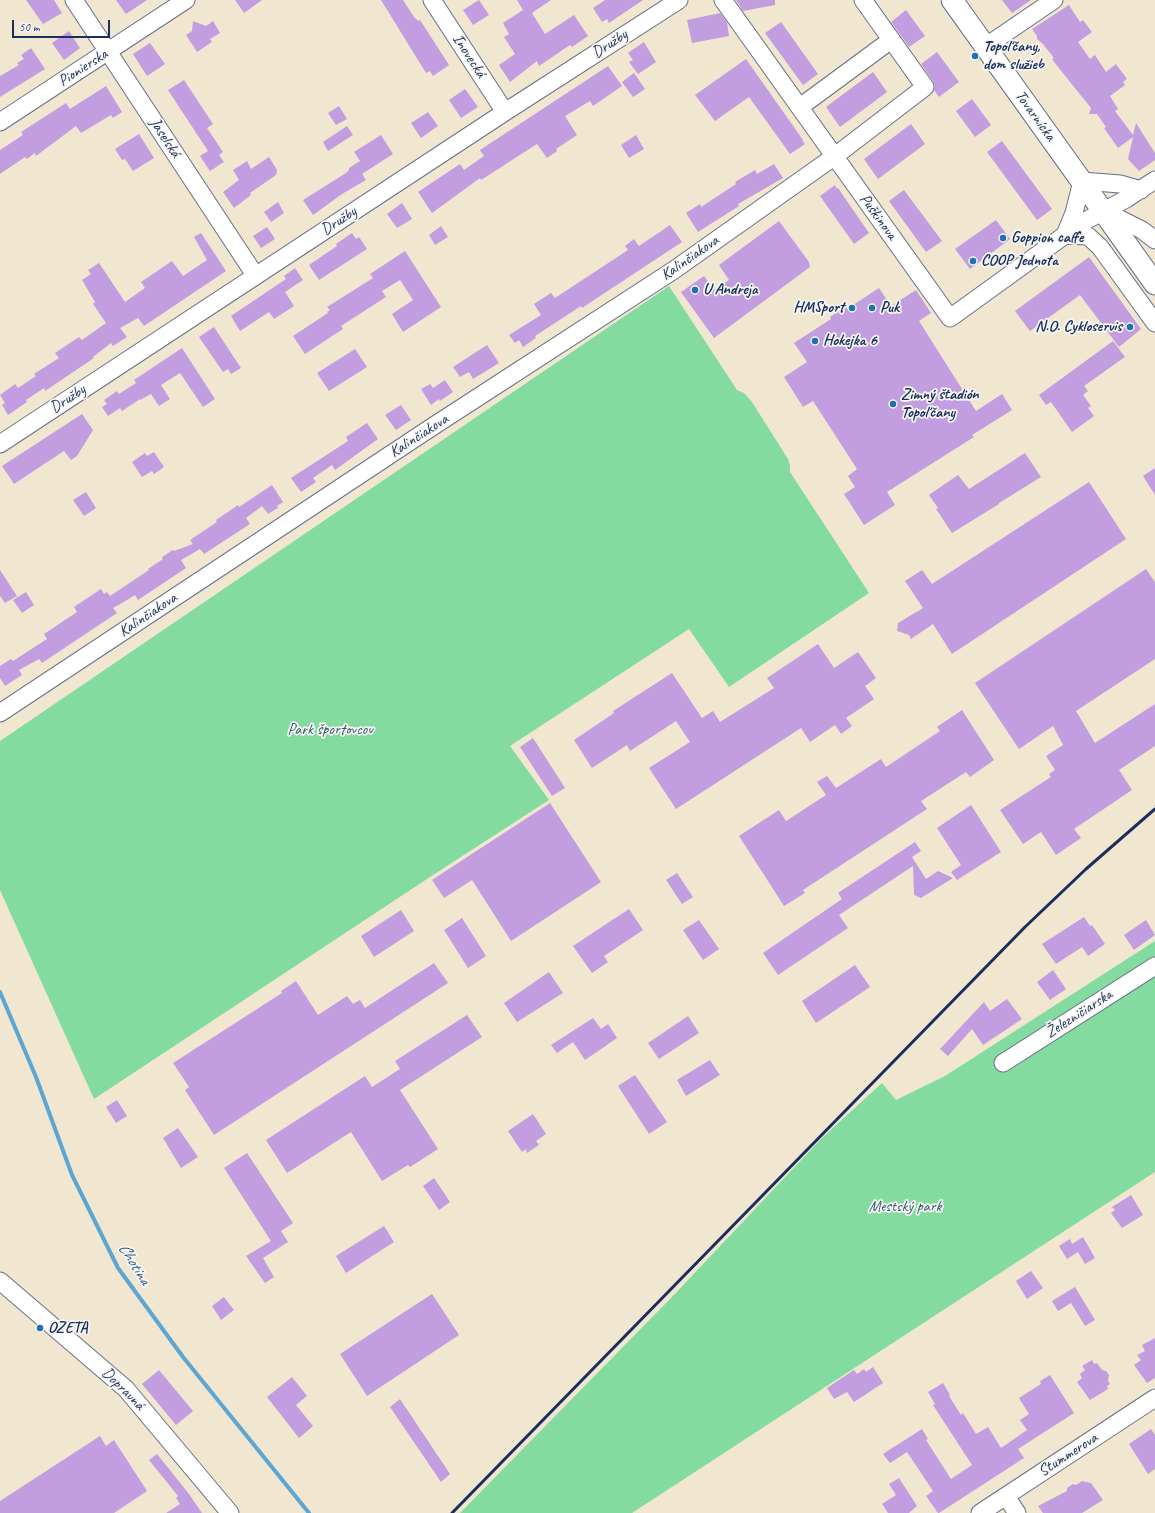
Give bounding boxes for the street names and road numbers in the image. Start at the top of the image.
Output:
street label: Družby [589,25,631,63]
street label: Inovecká [448,30,490,82]
street label: Pionierska [55,45,111,91]
street label: Tovarnícka [1010,87,1060,145]
street label: Jaselská [145,115,185,161]
street label: Puškinova [855,190,901,244]
street label: Družby [318,202,360,240]
street label: Kalinčiakova [657,231,723,285]
street label: Družby [47,380,89,418]
street label: Kalinčiakova [386,410,452,462]
street label: Kalinčiakova [115,589,181,641]
street label: Železničiarska [1042,985,1116,1043]
street label: Dopravná [98,1364,148,1414]
street label: Stummerova [1035,1429,1101,1481]

